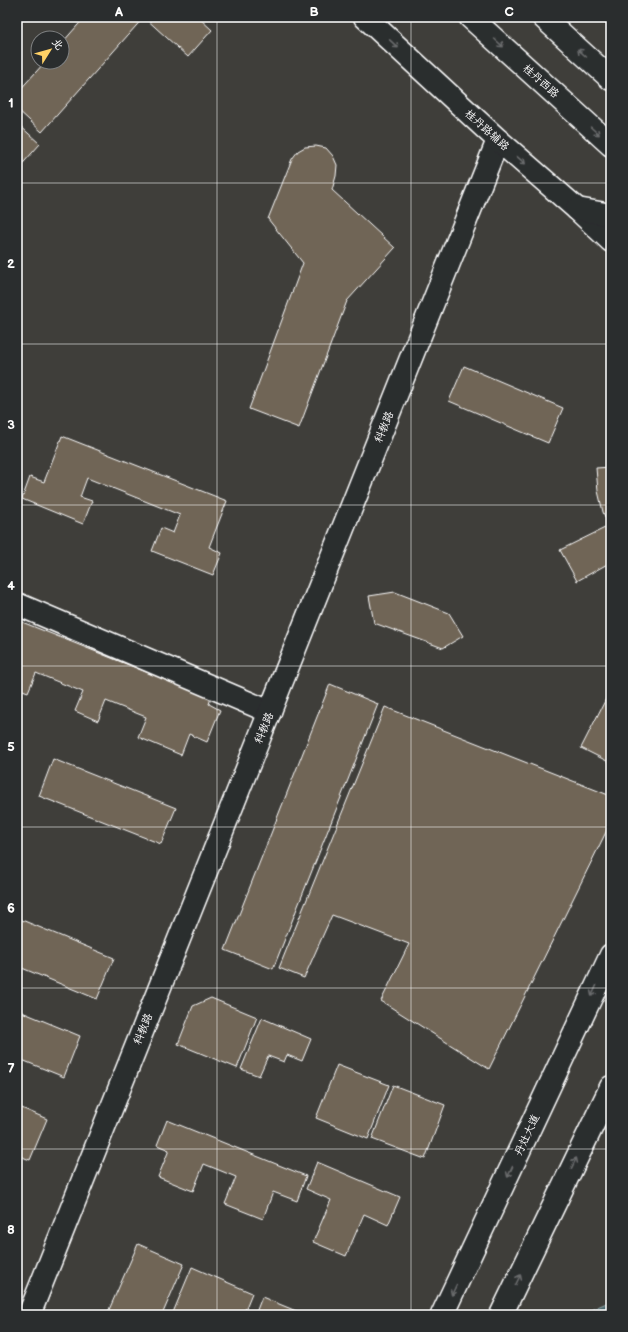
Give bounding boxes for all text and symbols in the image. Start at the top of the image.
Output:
text: A [114,4,123,20]
text: B [309,4,319,20]
text: C [504,4,514,20]
north arrow [30,30,70,70]
text: 北 [49,36,66,53]
one-way arrow [389,39,399,48]
one-way arrow [494,39,504,48]
one-way arrow [577,48,587,58]
street label: 桂丹西路 [520,61,562,101]
text: 1 [8,95,14,111]
street label: 桂丹路辅路 [462,107,512,153]
one-way arrow [590,126,600,136]
one-way arrow [515,155,526,164]
text: 2 [7,256,15,272]
street label: 科教路 [372,409,396,445]
text: 3 [7,417,15,433]
text: 4 [7,578,15,594]
street label: 科教路 [252,710,276,746]
text: 5 [7,739,15,755]
text: 6 [7,900,15,916]
one-way arrow [590,984,597,996]
street label: 科教路 [131,1011,155,1047]
text: 7 [7,1061,15,1077]
street label: 丹灶大道 [512,1112,542,1158]
one-way arrow [571,1157,578,1169]
one-way arrow [506,1165,513,1177]
text: 8 [7,1222,15,1238]
one-way arrow [515,1274,522,1286]
one-way arrow [450,1283,457,1295]

